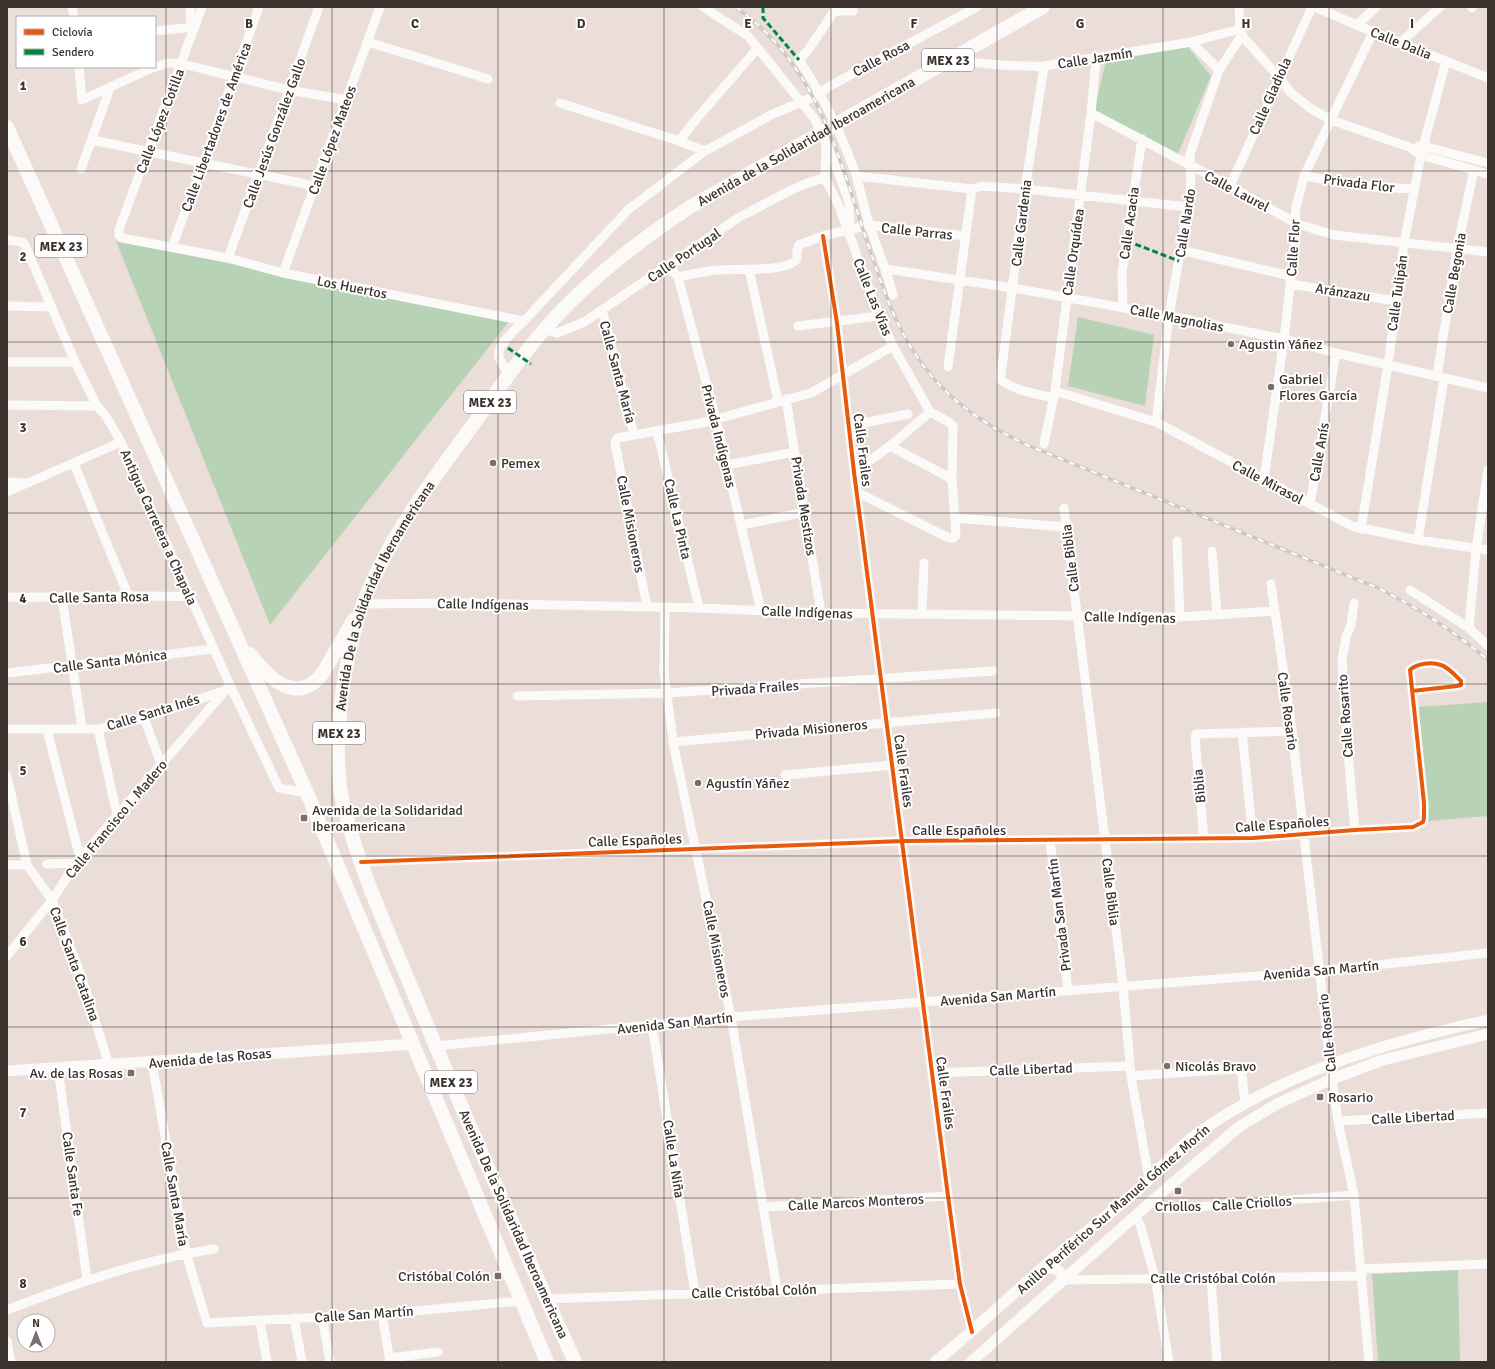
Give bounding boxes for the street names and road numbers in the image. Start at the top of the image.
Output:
street label: Calle Dalia [1368,24,1434,63]
street label: Calle Rosa [850,36,913,81]
street label: Calle Libertadores de América [178,40,255,214]
street label: Calle Jazmín [1057,44,1134,73]
road number: MEX 23 [922,49,974,71]
street label: Calle Gladiola [1246,55,1295,138]
street label: Calle Jesús González Gallo [239,56,310,211]
street label: Calle López Cotilla [133,66,188,176]
street label: Avenida de la Solidaridad Iberoamericana [694,73,918,210]
street label: Calle López Mateos [305,83,360,197]
street label: Calle Laurel [1201,167,1272,216]
street label: Privada Flor [1322,171,1396,196]
street label: Calle Gardenia [1008,179,1035,268]
street label: Calle Acacia [1116,186,1143,260]
street label: Calle Nardo [1172,187,1199,259]
street label: Calle Orquídea [1059,207,1088,297]
street label: Calle Flor [1283,218,1304,277]
street label: Calle Parras [880,219,953,244]
street label: Calle Portugal [644,225,724,286]
street label: Calle Begonia [1439,231,1470,315]
road number: MEX 23 [35,235,87,257]
street label: Calle Tulipán [1384,254,1411,332]
street label: Calle Las Vías [849,256,896,338]
street label: Los Huertos [315,272,388,303]
street label: Aránzazu [1314,280,1372,305]
street label: Calle Magnolias [1129,301,1225,336]
street label: Calle Santa María [596,319,639,425]
street label: Privada Indígenas [697,383,740,490]
road number: MEX 23 [464,391,516,413]
street label: Calle Frailes [850,413,875,488]
street label: Calle Anís [1306,421,1333,483]
street label: Antigua Carretera a Chapala [116,447,201,608]
street label: Privada Mestizos [787,455,820,557]
street label: Calle Mirasol [1229,457,1306,508]
street label: Calle Misioneros [613,474,648,574]
street label: Calle La Pinta [660,477,695,561]
street label: Avenida De la Solidaridad Iberoamericana [332,478,439,712]
street label: Calle Biblia [1058,523,1083,593]
street label: Calle Santa Rosa [49,588,149,607]
street label: Calle Indígenas [437,595,529,614]
street label: Calle Indígenas [761,602,853,623]
street label: Calle Indígenas [1084,608,1176,627]
street label: Calle Santa Mónica [52,646,168,677]
street label: Calle Rosario [1274,671,1301,751]
street label: Calle Rosarito [1334,674,1357,758]
street label: Privada Frailes [711,677,799,700]
street label: Calle Santa Inés [105,690,202,735]
street label: Privada Misioneros [754,716,868,743]
road number: MEX 23 [313,722,365,744]
street label: Calle Frailes [890,733,917,809]
street label: Calle Francisco I. Madero [62,757,171,882]
street label: Biblia [1190,768,1209,804]
street label: Calle Españoles [1235,813,1330,836]
street label: Calle Españoles [912,822,1006,839]
street label: Calle Españoles [588,830,682,851]
street label: Calle Biblia [1098,857,1123,927]
street label: Privada San Martín [1044,858,1075,972]
street label: Calle Misioneros [699,899,734,999]
street label: Calle Santa Catalina [46,904,103,1024]
street label: Avenida San Martín [1262,957,1380,984]
street label: Avenida San Martín [939,983,1057,1010]
street label: Calle Rosario [1315,993,1340,1073]
street label: Avenida San Martín [616,1009,734,1038]
street label: Avenida de las Rosas [148,1045,272,1072]
street label: Calle Frailes [932,1055,959,1131]
street label: Calle Libertad [989,1060,1073,1079]
road number: MEX 23 [425,1071,477,1093]
street label: Avenida De la Solidaridad Iberoamericana [455,1107,572,1341]
street label: Calle Libertad [1371,1107,1455,1128]
street label: Calle La Niña [659,1119,688,1199]
street label: Anillo Periférico Sur Manuel Gómez Morín [1013,1121,1213,1298]
street label: Calle Santa Fe [58,1131,87,1217]
street label: Calle Santa María [157,1141,192,1248]
street label: Calle Marcos Monteros [788,1190,924,1215]
street label: Calle Criollos [1212,1192,1292,1215]
street label: Calle Cristóbal Colón [1150,1270,1276,1287]
street label: Calle Cristóbal Colón [691,1281,817,1302]
street label: Calle San Martín [314,1303,414,1326]

